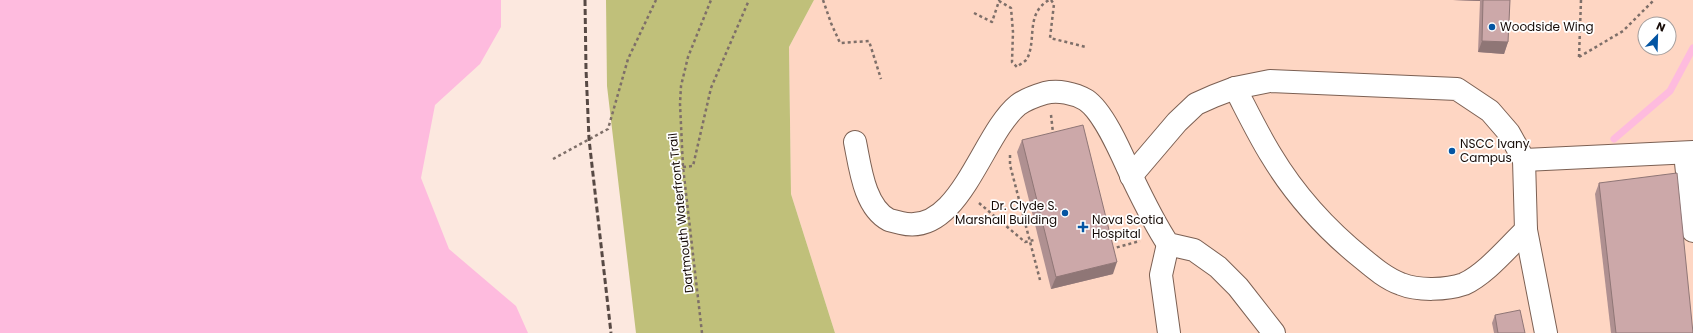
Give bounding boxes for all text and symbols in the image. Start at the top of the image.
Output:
north arrow [1637,16,1677,56]
place label: Woodside Wing [1500,18,1594,35]
text: N [1654,18,1668,36]
marker: Woodside Wing [1487,22,1497,32]
street label: Dartmouth Waterfront Trail [664,132,697,294]
place label: NSCC Ivany Campus [1460,135,1530,166]
marker: NSCC Ivany Campus [1447,146,1457,156]
place label: Dr. Clyde S. Marshall Building [955,197,1057,228]
marker: Dr. Clyde S. Marshall Building [1060,208,1070,218]
place label: Nova Scotia Hospital [1092,211,1164,242]
marker: Nova Scotia Hospital [1077,221,1089,233]

